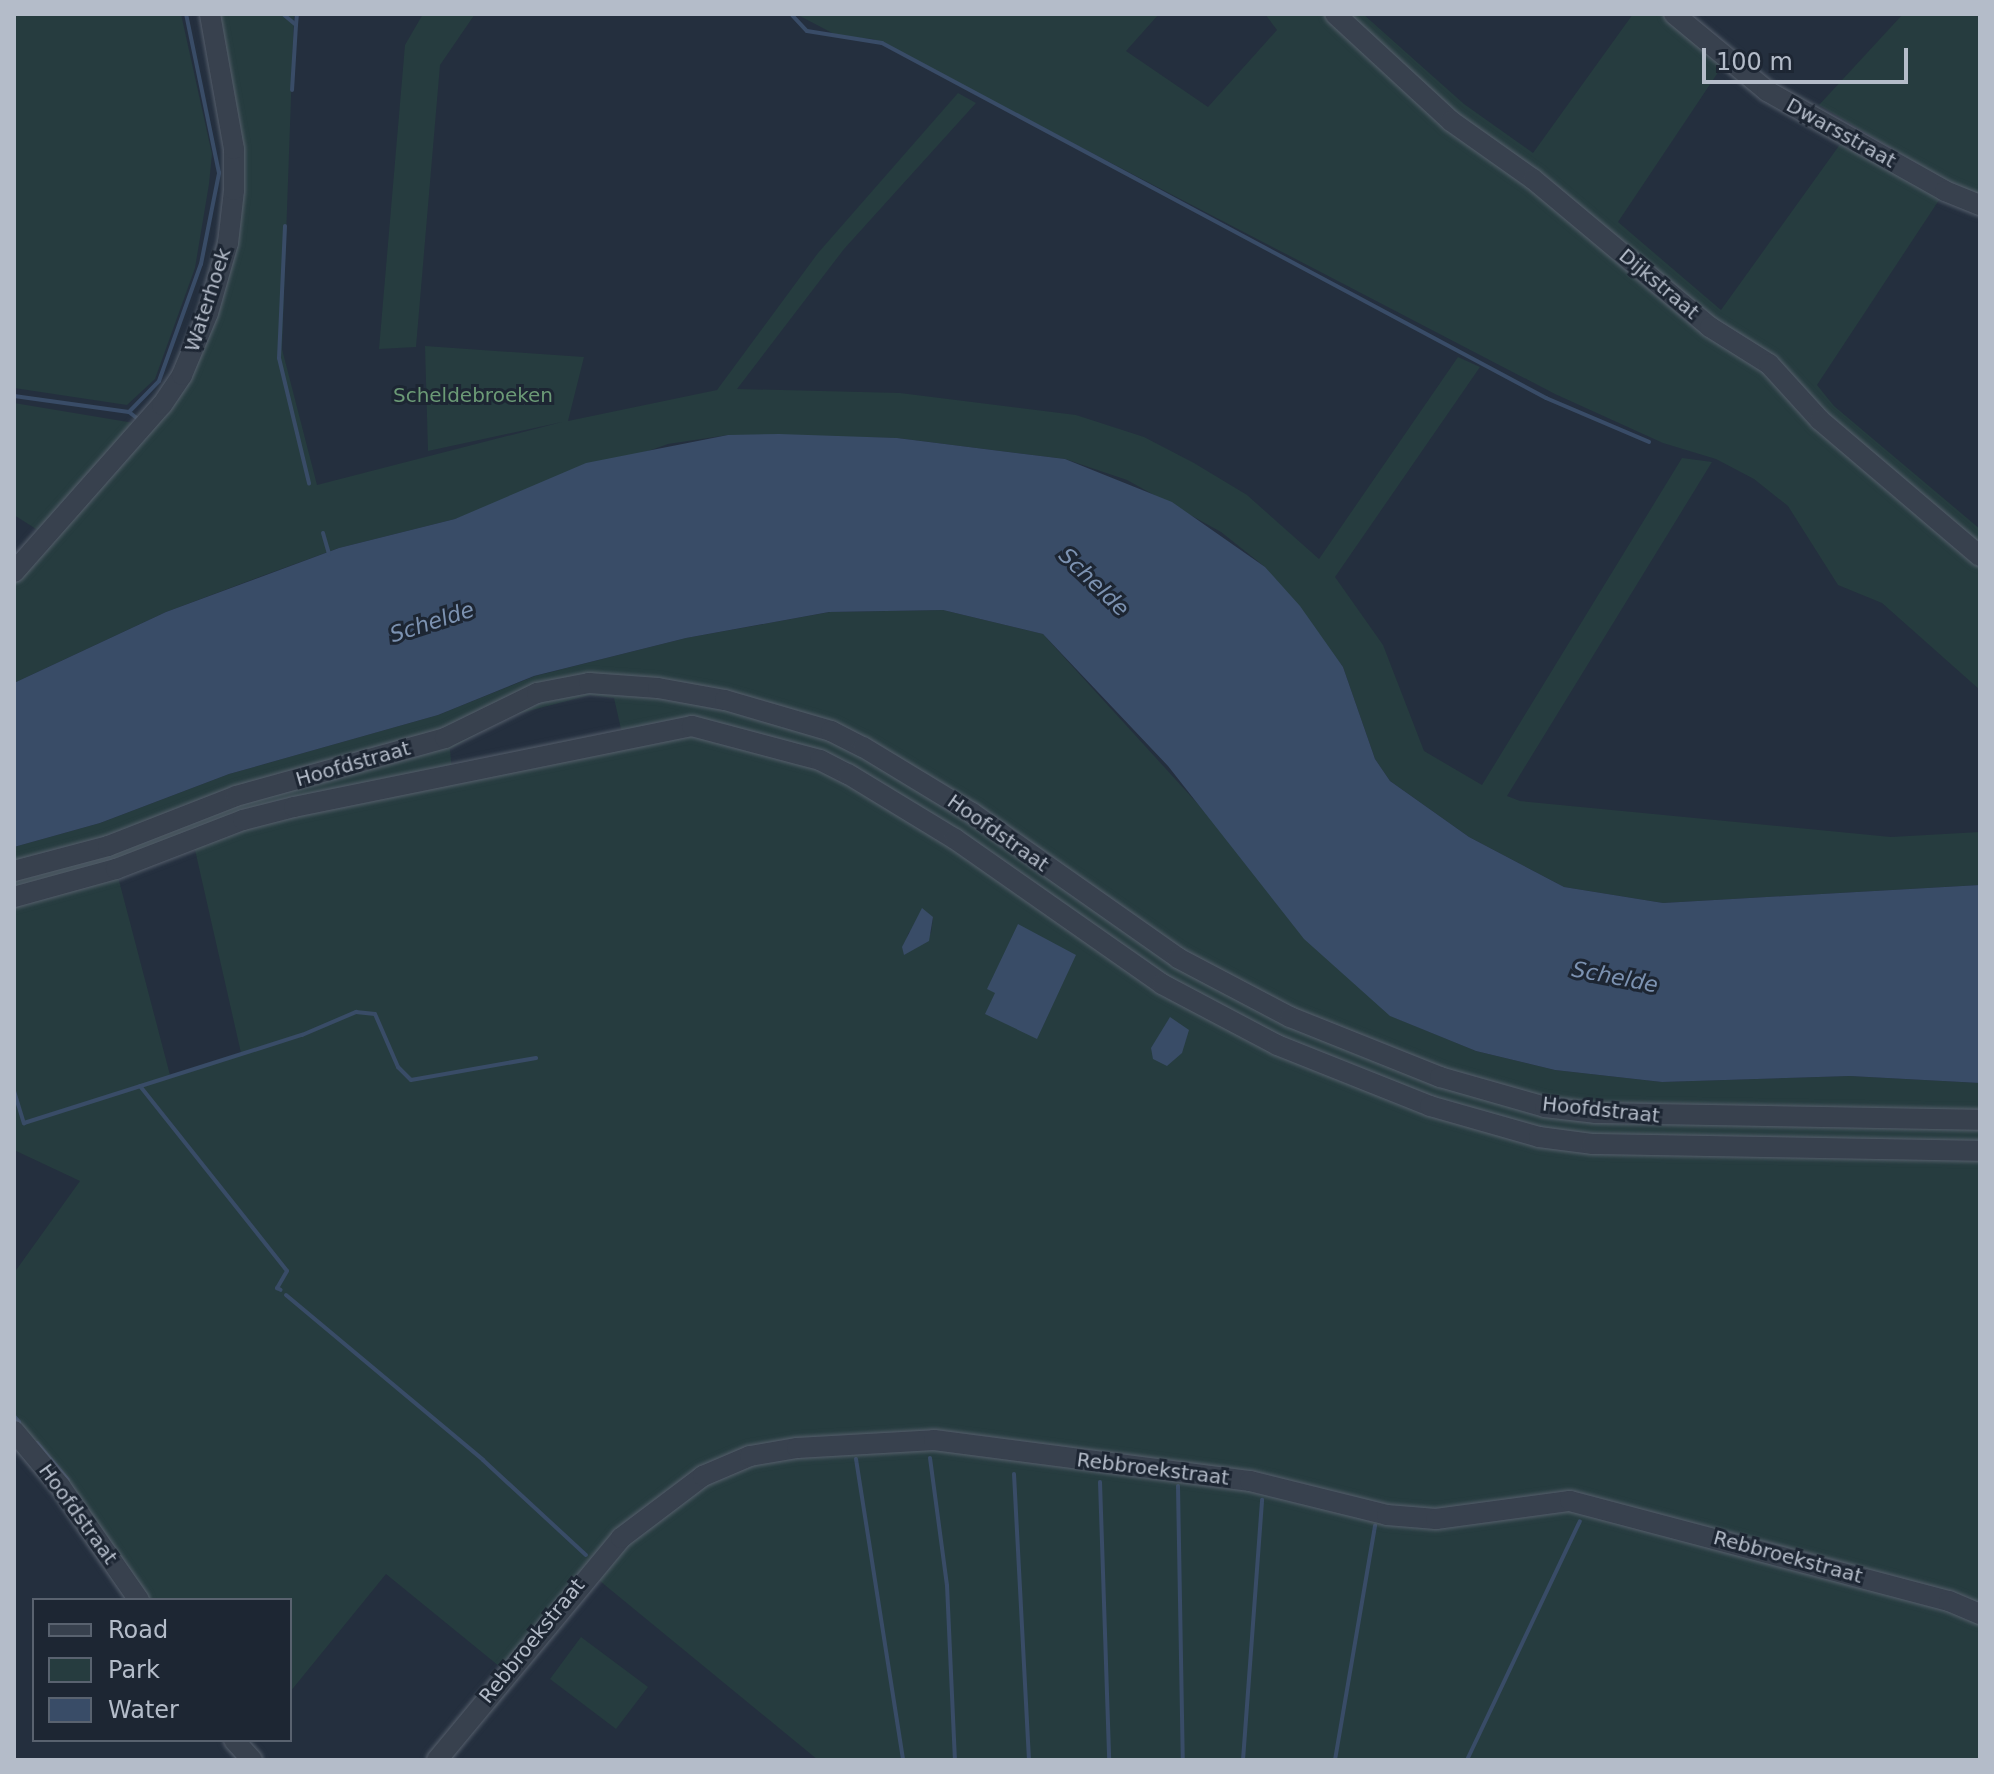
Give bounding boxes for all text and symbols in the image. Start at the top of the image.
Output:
scale bar [1706,32,1912,82]
text: 100 m [1716,48,1793,76]
street label: Dwarsstraat [1782,93,1900,173]
street label: Dijkstraat [1614,244,1704,324]
street label: Waterhoek [180,245,236,355]
park label: Scheldebroeken [393,383,553,407]
water label: Schelde [1053,542,1135,622]
water label: Schelde [386,596,478,648]
street label: Hoofdstraat [293,736,413,792]
street label: Hoofdstraat [943,789,1053,877]
water label: Schelde [1570,956,1660,998]
street label: Hoofdstraat [1541,1092,1661,1128]
street label: Rebbroekstraat [1075,1448,1231,1490]
street label: Hoofdstraat [34,1459,122,1569]
street label: Rebbroekstraat [1711,1526,1865,1588]
street label: Rebbroekstraat [474,1574,590,1708]
legend [32,1598,292,1742]
text: Road [108,1616,168,1644]
text: Park [108,1656,160,1684]
text: Water [108,1696,179,1724]

